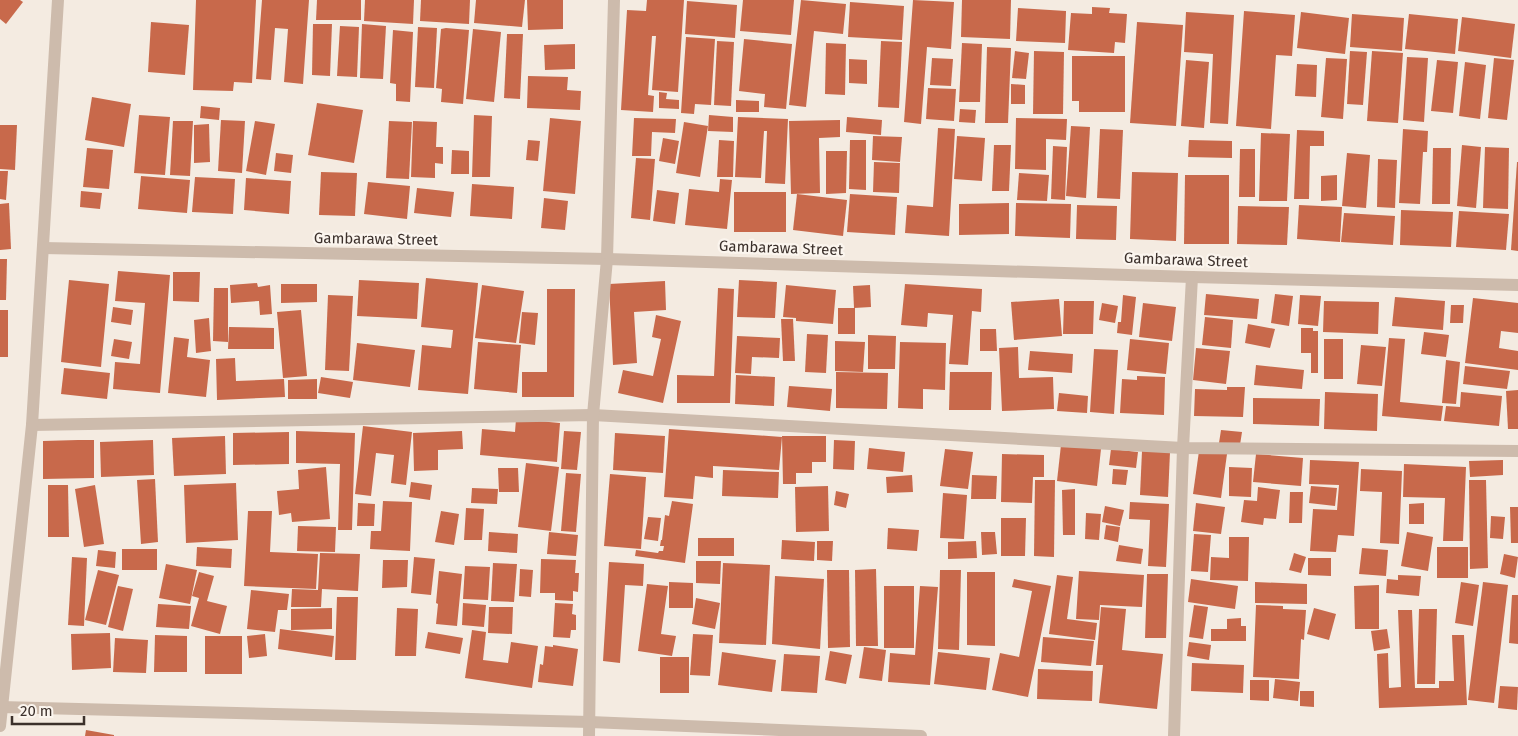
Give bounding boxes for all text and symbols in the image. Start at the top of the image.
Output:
street label: Gambarawa Street [314,229,439,249]
street label: Gambarawa Street [719,237,844,259]
street label: Gambarawa Street [1124,249,1249,271]
scale bar [12,694,85,726]
text: 20 m [20,702,53,720]

